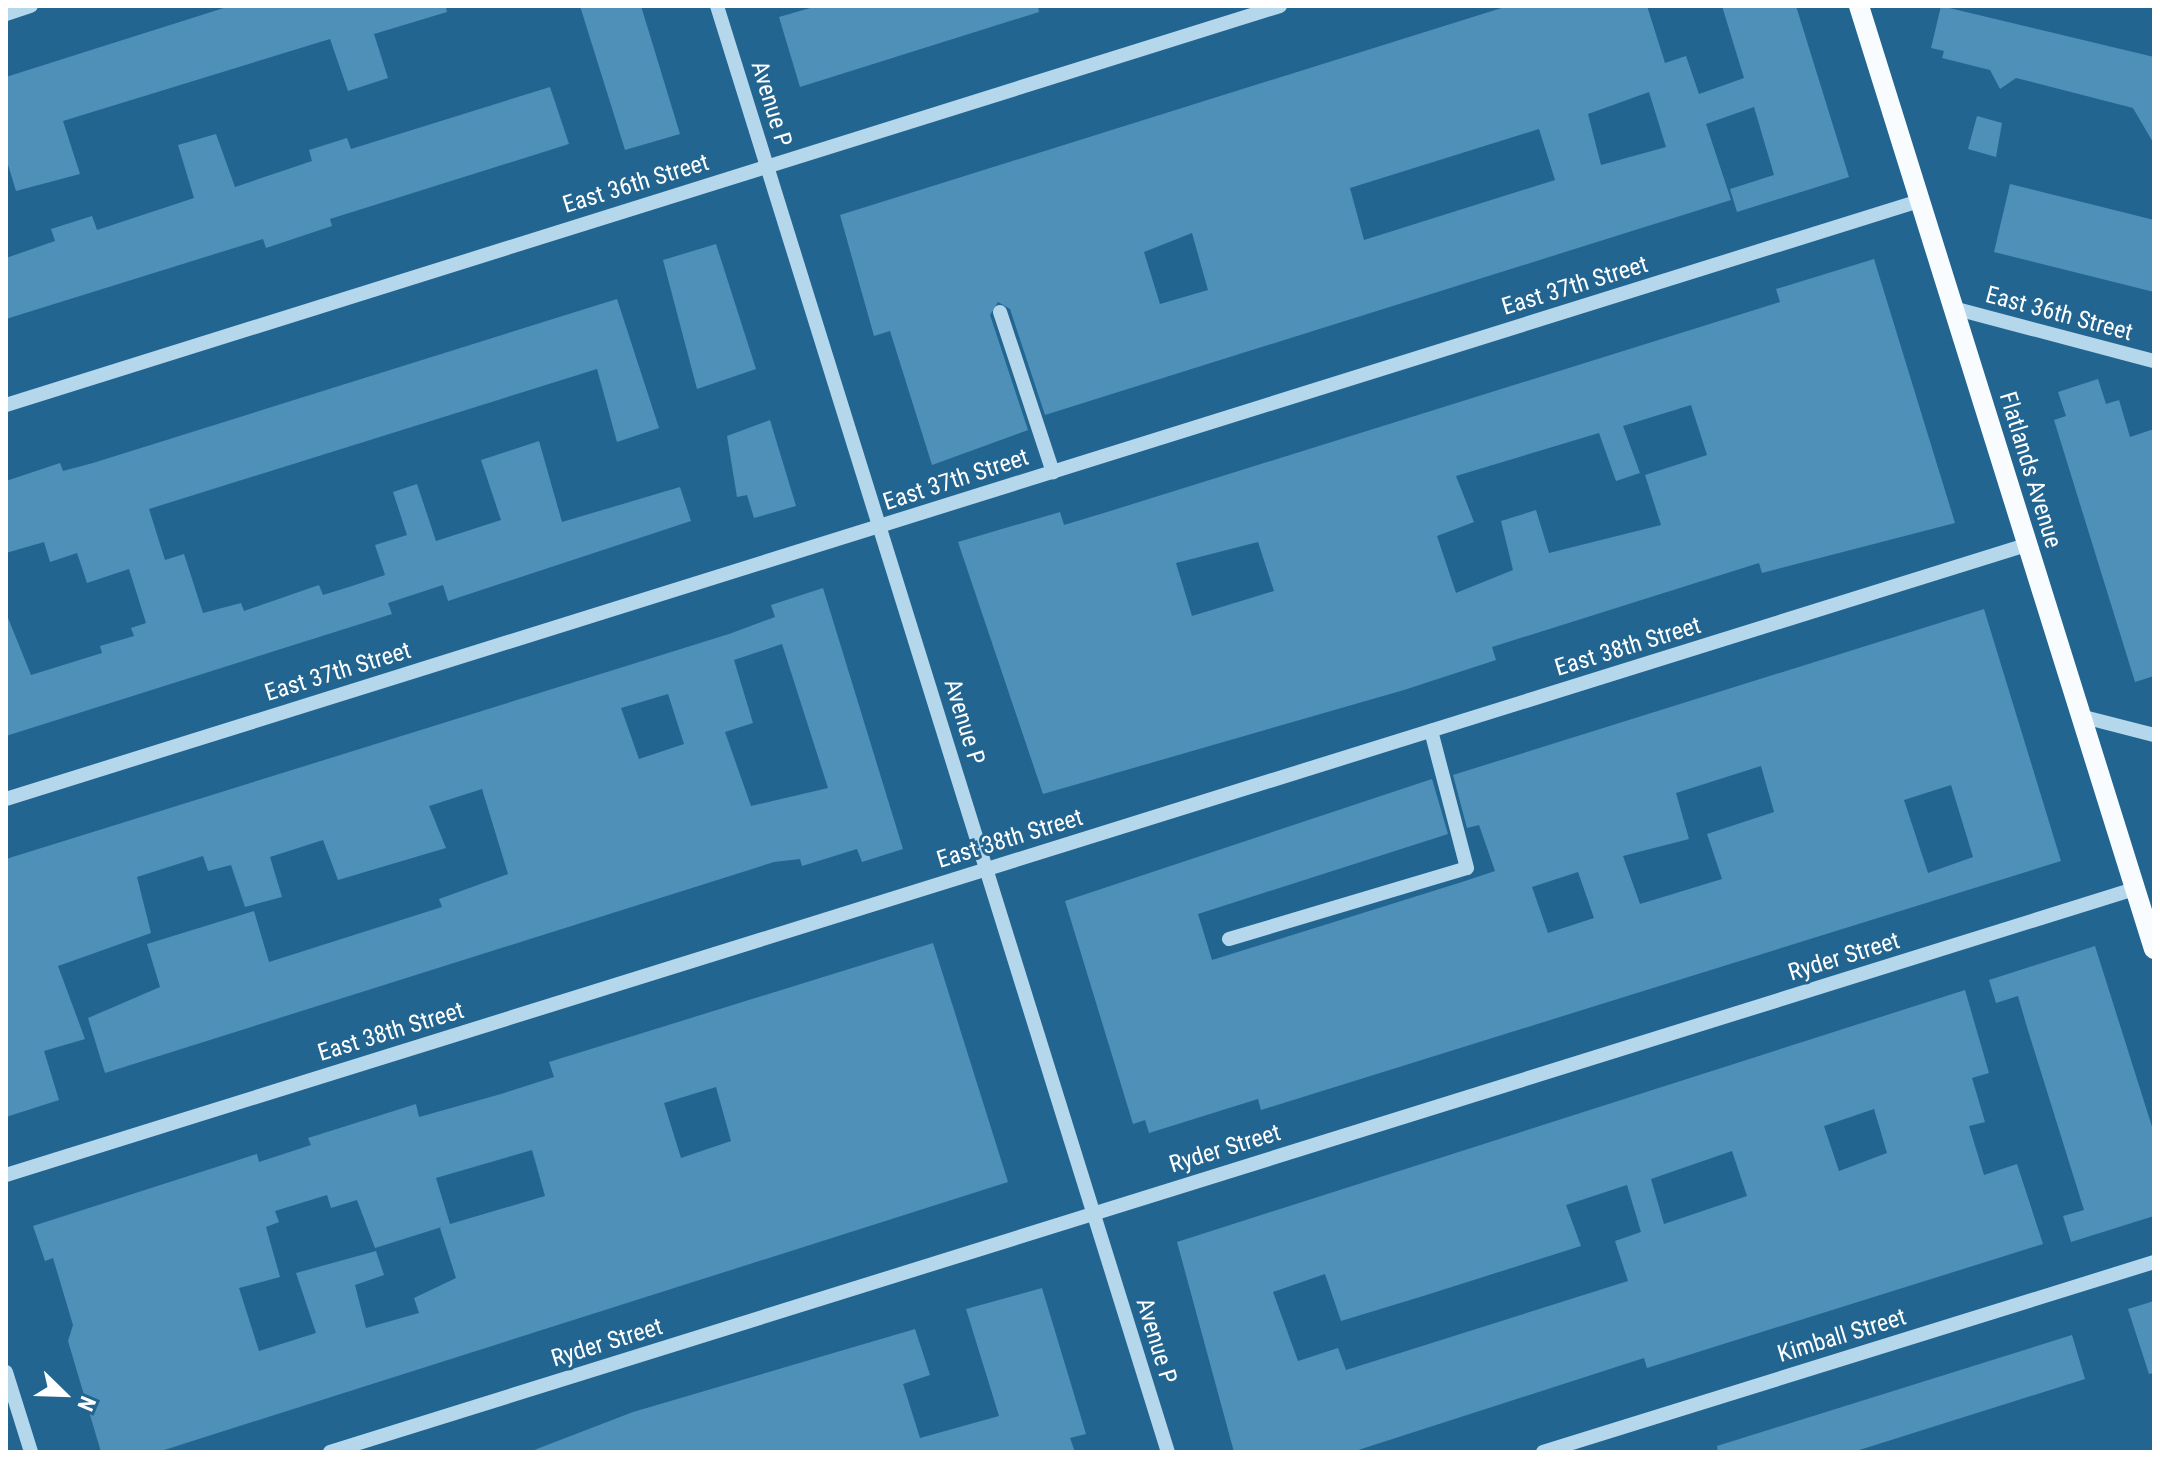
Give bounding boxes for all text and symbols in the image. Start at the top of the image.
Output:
street label: Avenue P [744,58,798,150]
street label: East 36th Street [560,148,712,220]
street label: East 37th Street [1499,250,1651,322]
street label: East 36th Street [1982,281,2136,347]
street label: Flatlands Avenue [1993,388,2067,552]
street label: East 37th Street [880,443,1032,517]
street label: East 38th Street [1552,611,1704,683]
street label: East 37th Street [262,636,414,708]
street label: Avenue P [937,676,991,768]
street label: East 38th Street [934,803,1086,875]
street label: Ryder Street [1785,926,1903,988]
street label: East 38th Street [315,996,467,1068]
street label: Ryder Street [1166,1118,1284,1180]
street label: Avenue P [1129,1295,1183,1387]
street label: Kimball Street [1774,1303,1910,1369]
street label: Ryder Street [548,1312,666,1374]
north arrow [24,1354,104,1434]
text: N [72,1392,101,1415]

